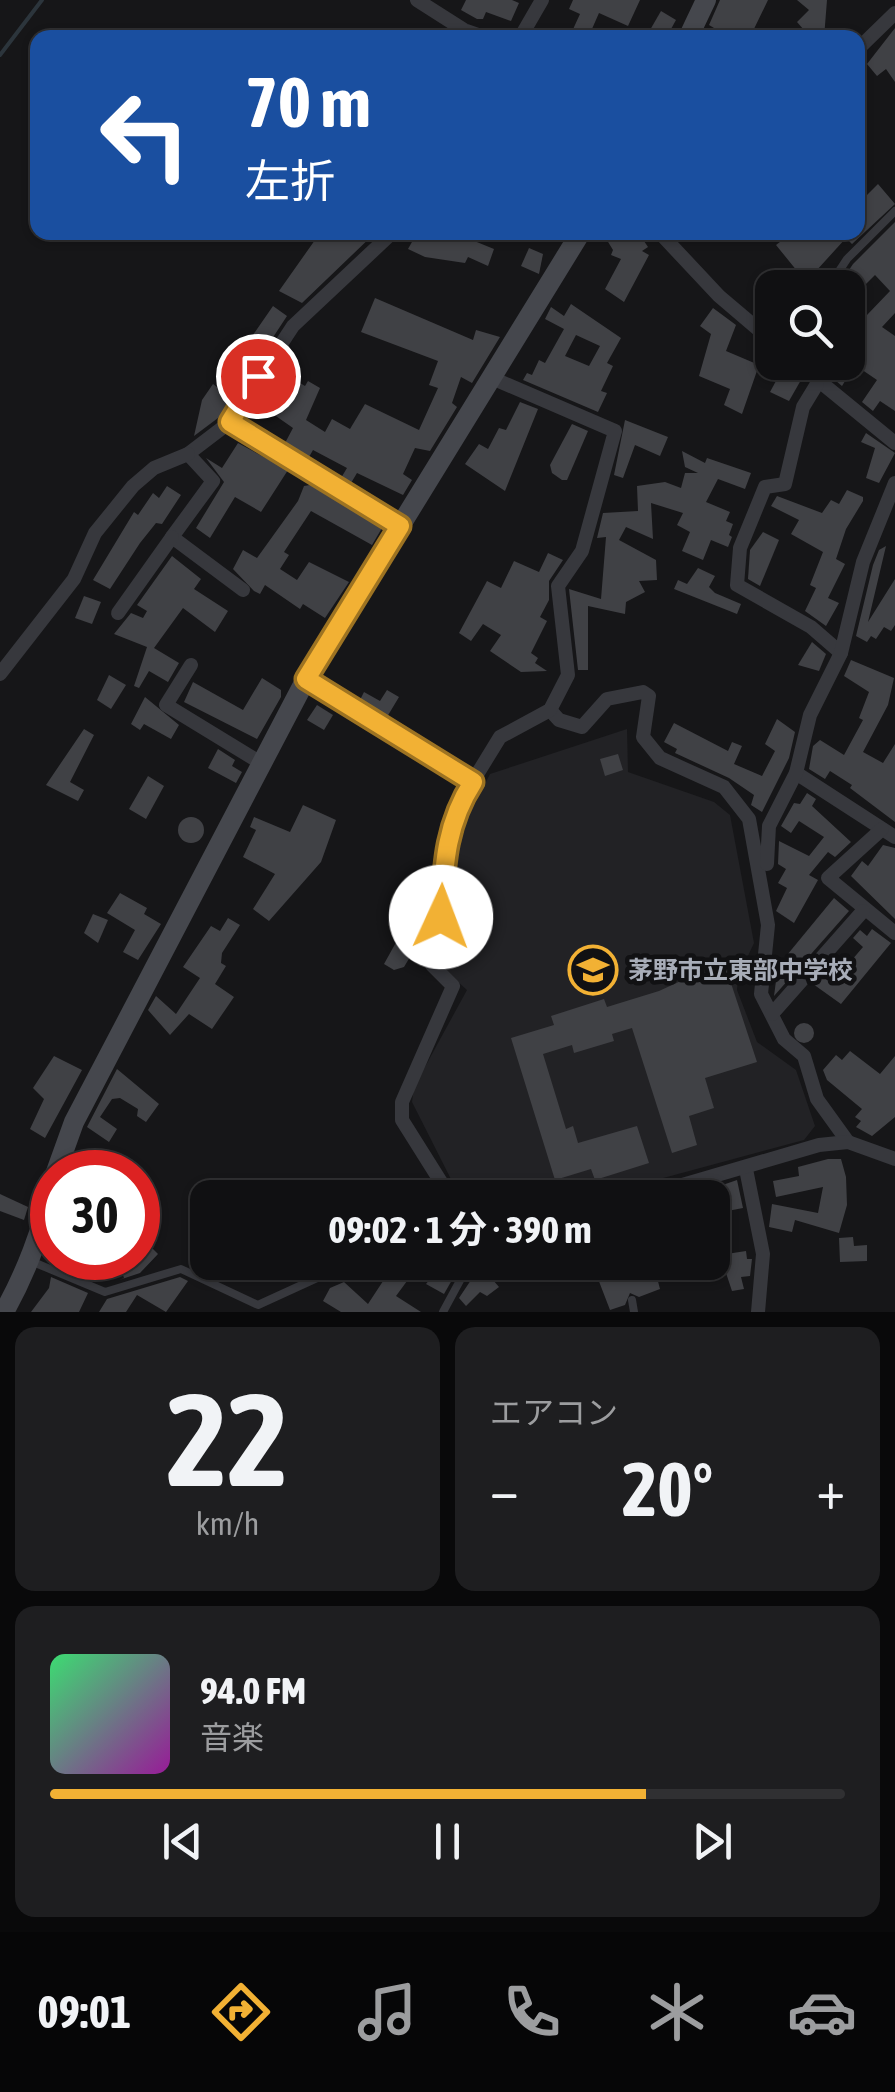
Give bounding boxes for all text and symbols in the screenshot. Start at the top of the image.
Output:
text: 70 m [245,62,371,142]
icon: left [80,70,210,200]
text: 左折 [245,155,335,207]
map controls [755,270,865,380]
button: search [755,270,865,380]
pin [216,334,301,419]
icon: arrive [231,349,286,404]
position arrow [389,865,493,969]
school or university icon: 茅野市立東部中学校 [567,944,619,996]
place label: 茅野市立東部中学校 [628,956,853,984]
speed limit sign: 30 [30,1150,160,1280]
text: 09:02 · 1 分 · 390 m [328,1208,592,1251]
text: 22 [166,1365,289,1514]
text: エアコン [490,1394,618,1431]
text: 20° [622,1446,713,1532]
text: − [490,1458,519,1521]
text: + [816,1458,845,1521]
text: km/h [196,1505,259,1542]
text: 94.0 FM [200,1669,306,1712]
text: 音楽 [200,1719,264,1756]
icon: previous [155,1814,210,1869]
icon: pause [420,1814,475,1869]
icon: next [685,1814,740,1869]
icon: directions [206,1977,276,2047]
icon: music [352,1977,422,2047]
icon: phone [497,1977,567,2047]
icon: climate [642,1977,712,2047]
icon: car [787,1977,857,2047]
text: 09:01 [38,1986,131,2038]

